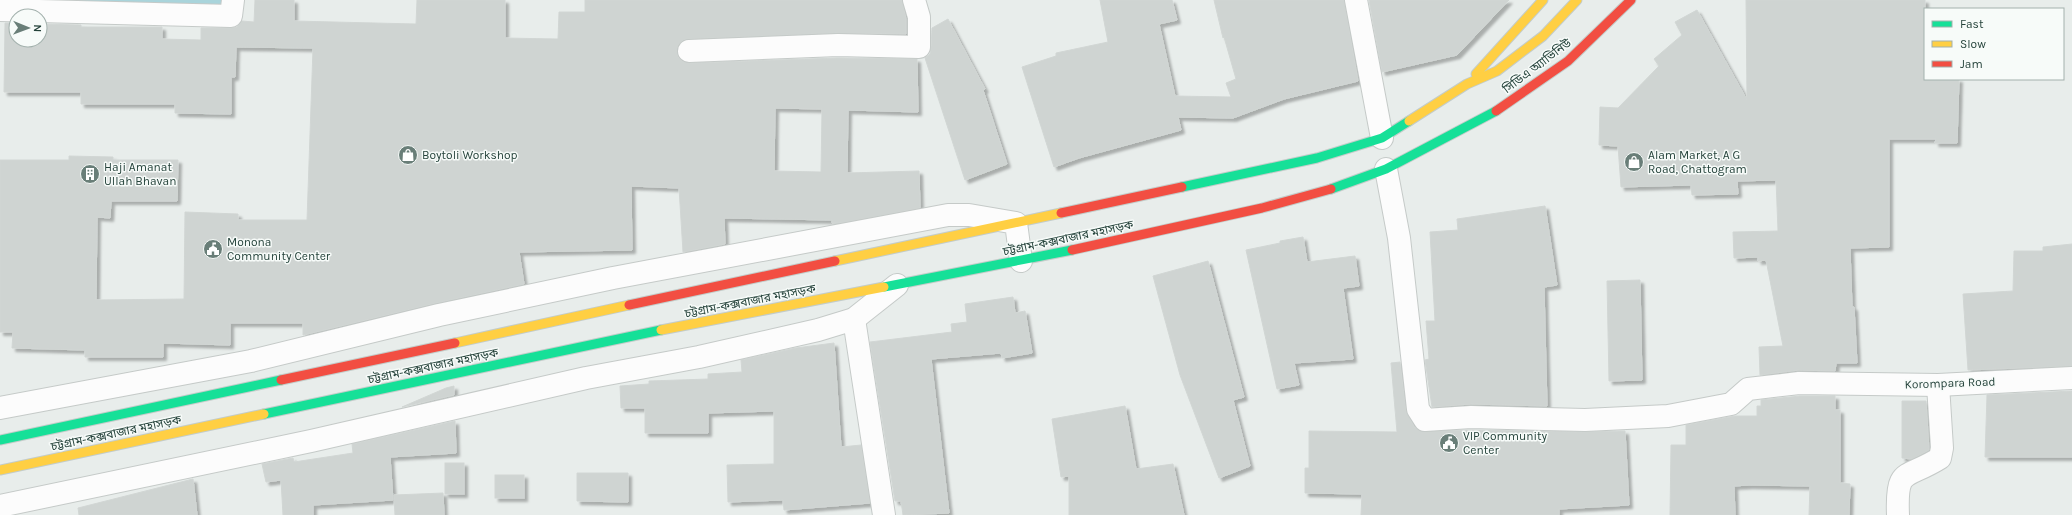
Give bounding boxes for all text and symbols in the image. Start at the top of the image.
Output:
north arrow [8,8,48,48]
legend [1924,8,2064,80]
text: Fast [1960,17,1984,31]
text: N [31,24,44,32]
street label: সিডিএ অ্যাভিনিউ [1499,35,1574,97]
text: Slow [1960,37,1986,51]
text: Jam [1960,57,1983,71]
shop icon: Boytoli Workshop [397,144,419,166]
place label: Boytoli Workshop [422,148,518,162]
place label: Alam Market, A G Road, Chattogram [1648,148,1747,176]
shop icon: Alam Market, A G Road, Chattogram [1623,151,1645,173]
place label: Haji Amanat Ullah Bhavan [104,160,176,188]
building icon: Haji Amanat Ullah Bhavan [79,163,101,185]
street label: চট্টগ্রাম-কক্সবাজার মহাসড়ক [1000,216,1135,259]
place label: Monona Community Center [227,235,331,263]
public building icon: Monona Community Center [202,238,224,260]
street label: চট্টগ্রাম-কক্সবাজার মহাসড়ক [682,280,817,321]
street label: চট্টগ্রাম-কক্সবাজার মহাসড়ক [365,344,500,387]
street label: Korompara Road [1904,374,1996,392]
street label: চট্টগ্রাম-কক্সবাজার মহাসড়ক [48,411,183,454]
place label: VIP Community Center [1463,429,1548,457]
public building icon: VIP Community Center [1438,432,1460,454]

